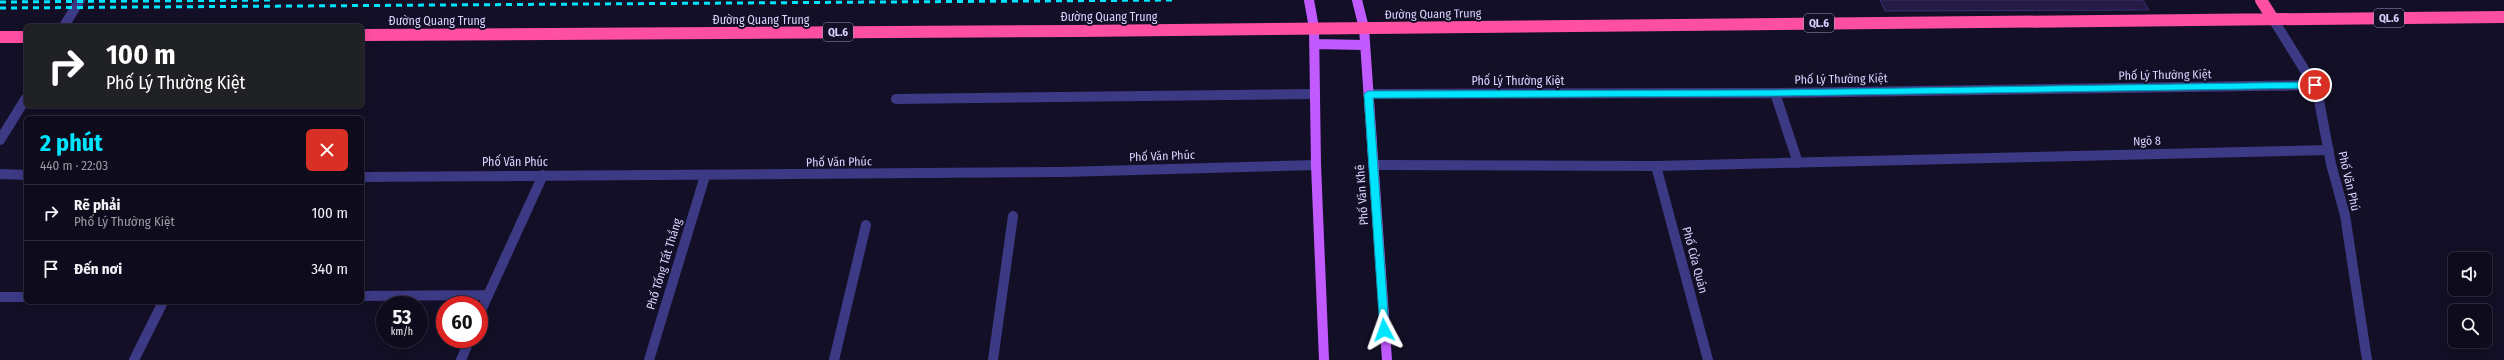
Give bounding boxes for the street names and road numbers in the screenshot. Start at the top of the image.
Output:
street label: Đường Quang Trung [1384,6,1482,22]
road number: QL.6 [2374,9,2404,27]
street label: Đường Quang Trung [1061,10,1158,24]
street label: Đường Quang Trung [713,13,810,27]
street label: Đường Quang Trung [389,14,486,28]
road number: QL.6 [1804,14,1834,32]
road number: QL.6 [823,23,853,41]
street label: Phố Lý Thường Kiệt [2118,66,2212,83]
street label: Phố Lý Thường Kiệt [1794,70,1888,87]
street label: Phố Lý Thường Kiệt [1472,73,1565,88]
street label: Ngõ 8 [2133,134,2161,148]
street label: Phố Văn Phúc [1129,147,1195,164]
street label: Phố Văn Phú [2335,150,2364,212]
street label: Phố Văn Phúc [806,153,872,170]
street label: Phố Văn Phúc [482,154,548,169]
street label: Phố Văn Khê [1352,164,1371,226]
street label: Phố Tống Tất Thắng [642,216,685,311]
street label: Phố Cửa Quán [1679,225,1712,295]

